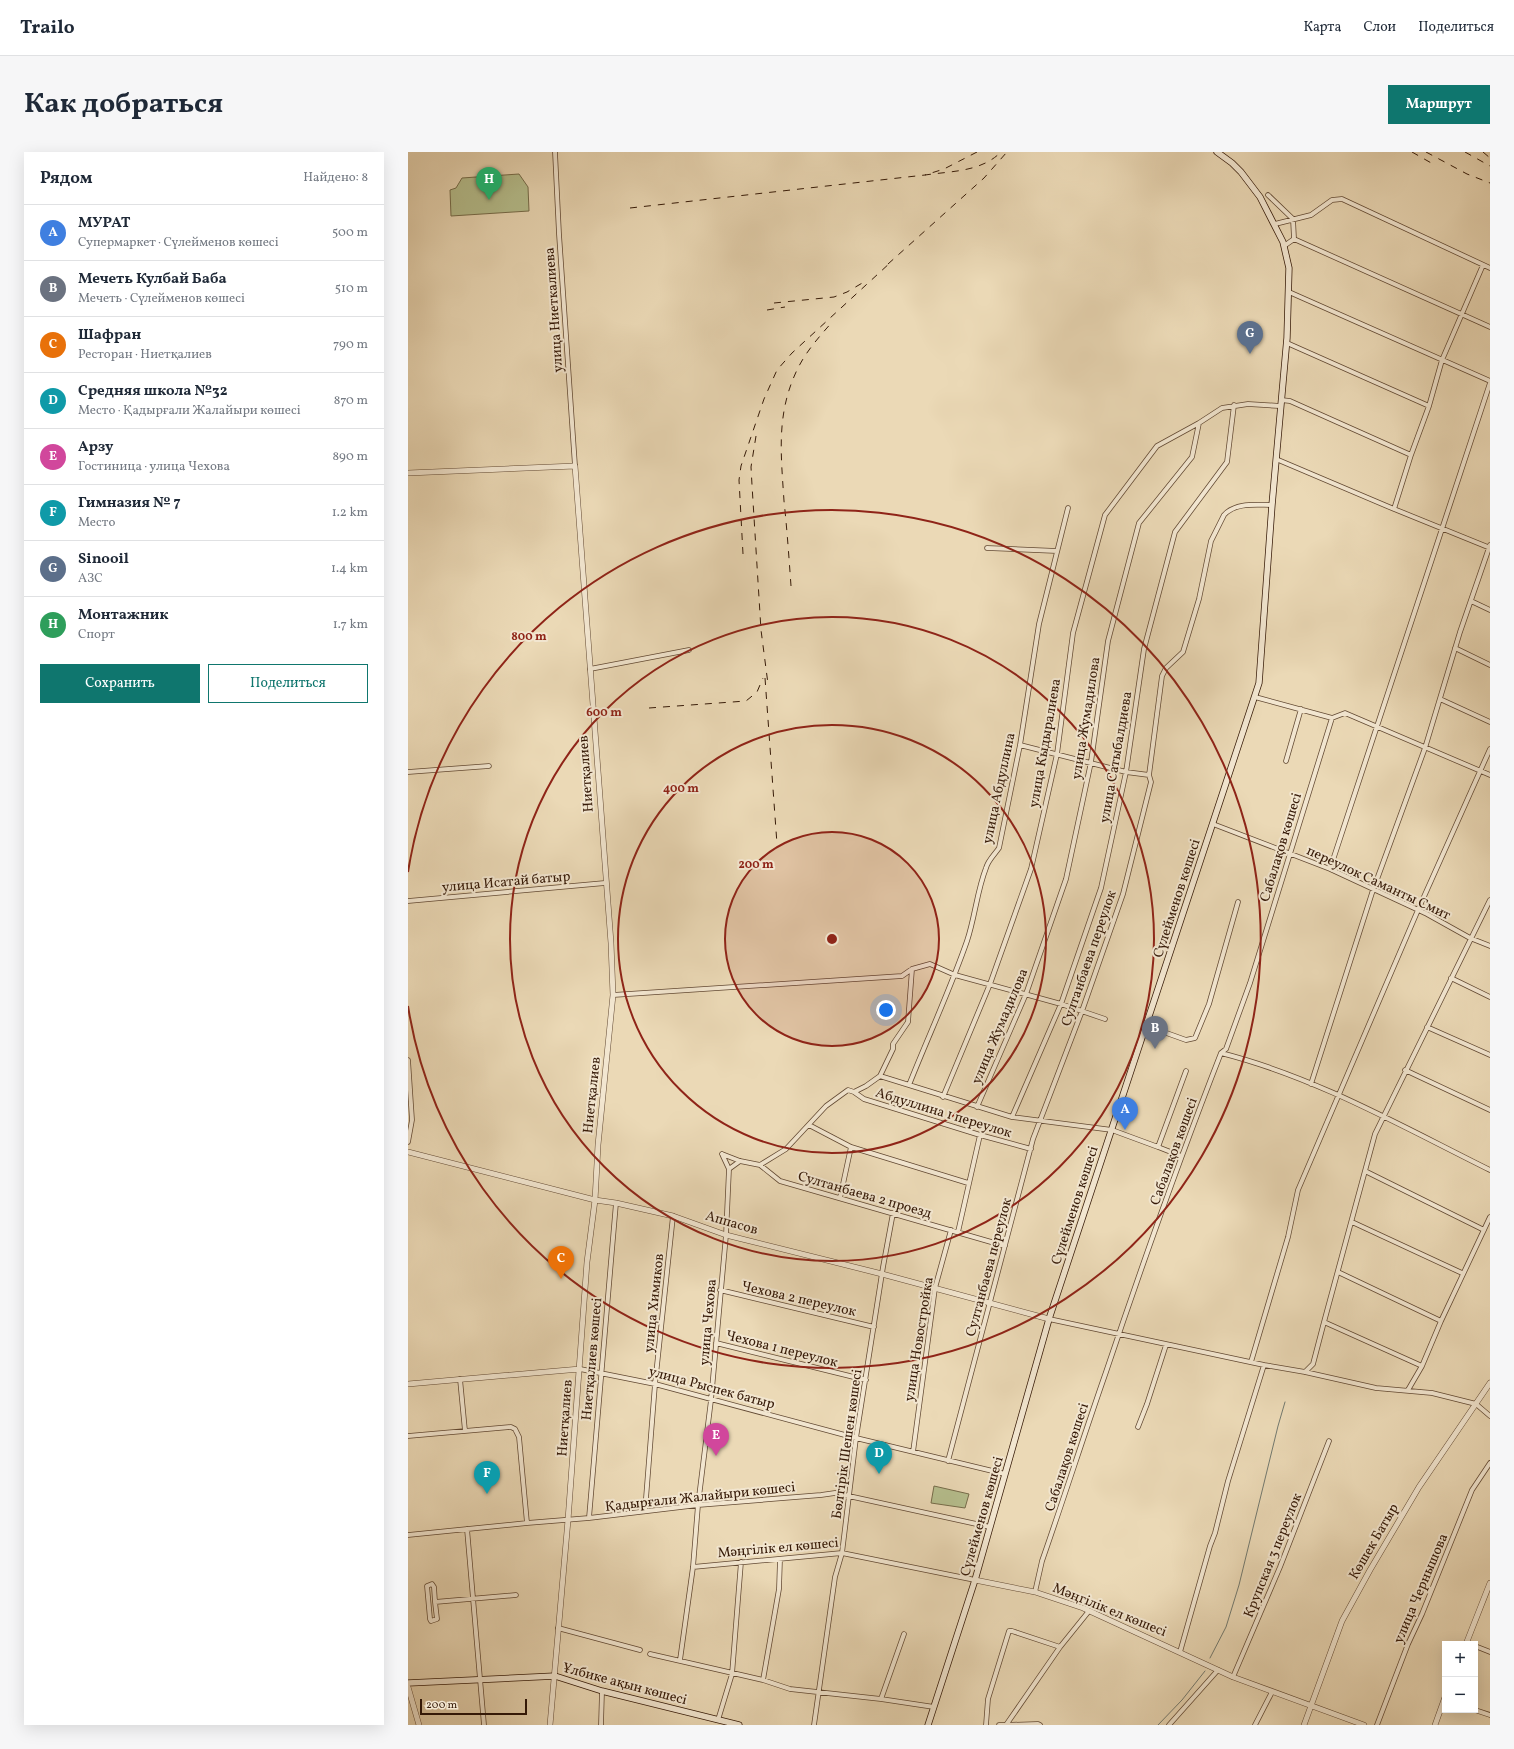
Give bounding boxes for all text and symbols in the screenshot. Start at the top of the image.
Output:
text: Trailo [20,15,75,41]
text: Карта [1303,18,1341,37]
text: Слои [1363,18,1396,37]
text: Поделиться [1418,18,1494,37]
text: Как добраться [24,85,223,124]
button: Маршрут [1388,85,1490,124]
text: Рядом [40,167,93,190]
pin: H [476,167,502,200]
text: Найдено: 8 [303,169,368,187]
text: МУРАТ [78,213,131,234]
text: A [48,224,58,242]
text: 500 m [332,224,368,242]
text: Супермаркет · Сүлейменов көшесі [78,234,279,252]
street label: улица Ниеткалиева [541,246,568,373]
text: Мечеть Кулбай Баба [78,269,227,290]
text: B [49,280,57,298]
text: 510 m [335,280,368,298]
text: Мечеть · Сүлейменов көшесі [78,290,245,308]
pin: G [1237,321,1263,354]
text: Шафран [78,325,141,346]
text: C [49,336,57,354]
text: 790 m [333,336,368,354]
text: Ресторан · Ниетқалиев [78,346,212,364]
text: Средняя школа №32 [78,381,228,402]
text: D [48,392,58,410]
text: 870 m [334,392,368,410]
text: Место · Қадырғали Жалайыри көшесі [78,402,301,420]
text: Арзу [78,437,113,458]
text: E [49,448,57,466]
text: 890 m [332,448,368,466]
text: Гостиница · улица Чехова [78,458,230,476]
text: Гимназия № 7 [78,493,181,514]
text: F [49,504,57,522]
text: 1.2 km [332,504,368,522]
text: Место [78,514,115,532]
text: Sinooil [78,549,129,570]
text: G [48,560,58,578]
text: 1.4 km [331,560,368,578]
text: АЗС [78,570,103,588]
text: Монтажник [78,605,168,626]
text: H [48,616,58,634]
text: 1.7 km [333,616,368,634]
text: Спорт [78,626,115,644]
text: 800 m [511,629,547,645]
street label: улица Жумадилова [1067,656,1106,781]
button: Сохранить [40,664,200,703]
button: Поделиться [208,664,368,703]
street label: улица Кыдыралиева [1025,677,1066,809]
street label: улица Сатыбалдиева [1096,690,1137,825]
text: 600 m [586,705,622,721]
street label: улица Абдуллина [978,731,1021,846]
street label: Ниетқалиев [574,735,599,813]
text: 400 m [663,781,699,797]
street label: Сабалақов көшесі [1256,791,1307,904]
street label: Сүлейменов көшесі [1149,837,1206,960]
street label: переулок Саманты Смит [1303,842,1453,925]
text: 200 m [738,857,774,873]
street label: улица Исатай батыр [441,867,571,898]
street label: Султанбаева переулок [1057,887,1122,1029]
centre of rings [825,932,839,946]
street label: улица Жумадилова [967,966,1033,1087]
your location [876,1000,896,1020]
pin: B [1142,1016,1168,1049]
street label: Ниетқалиев [579,1056,606,1134]
street label: Абдуллина 1 переулок [873,1084,1015,1143]
street label: Сабалақов көшесі [1146,1095,1203,1208]
pin: A [1112,1097,1138,1130]
street label: Сүлейменов көшесі [1047,1144,1104,1267]
street label: Султанбаева 2 проезд [796,1167,934,1224]
street label: Султанбаева переулок [962,1195,1017,1339]
street label: Аппасов [703,1207,760,1240]
pin: C [548,1246,574,1279]
street label: улица Химиков [640,1253,669,1354]
street label: улица Новостройка [900,1275,939,1403]
street label: Чехова 2 переулок [739,1277,858,1322]
street label: улица Чехова [695,1278,722,1366]
street label: Ниетқалиев көшесі [578,1297,607,1421]
street label: Чехова 1 переулок [724,1326,840,1373]
street label: улица Рыспек батыр [646,1362,777,1414]
street label: Бөлтірік Шешен көшесі [828,1368,867,1520]
street label: Ниетқалиев [553,1379,578,1457]
street label: Сабалақов көшесі [1041,1401,1094,1514]
pin: E [703,1423,729,1456]
pin: D [866,1441,892,1474]
street label: Сүлейменов көшесі [956,1454,1009,1579]
pin: F [474,1461,500,1494]
street label: Қадырғали Жалайыри көшесі [604,1478,796,1517]
street label: Крупская 3 переулок [1240,1490,1307,1621]
street label: Көшек Батыр [1345,1500,1404,1583]
street label: улица Чернышова [1390,1531,1453,1647]
street label: Мәңгілік ел көшесі [717,1534,839,1563]
street label: Мәңгілік ел көшесі [1050,1579,1169,1642]
map controls [1442,1641,1478,1713]
button: + [1442,1641,1478,1677]
street label: Ұлбике ақын көшесі [560,1659,689,1710]
button: − [1442,1677,1478,1713]
scale bar [420,1697,527,1716]
text: 200 m [426,1698,457,1713]

